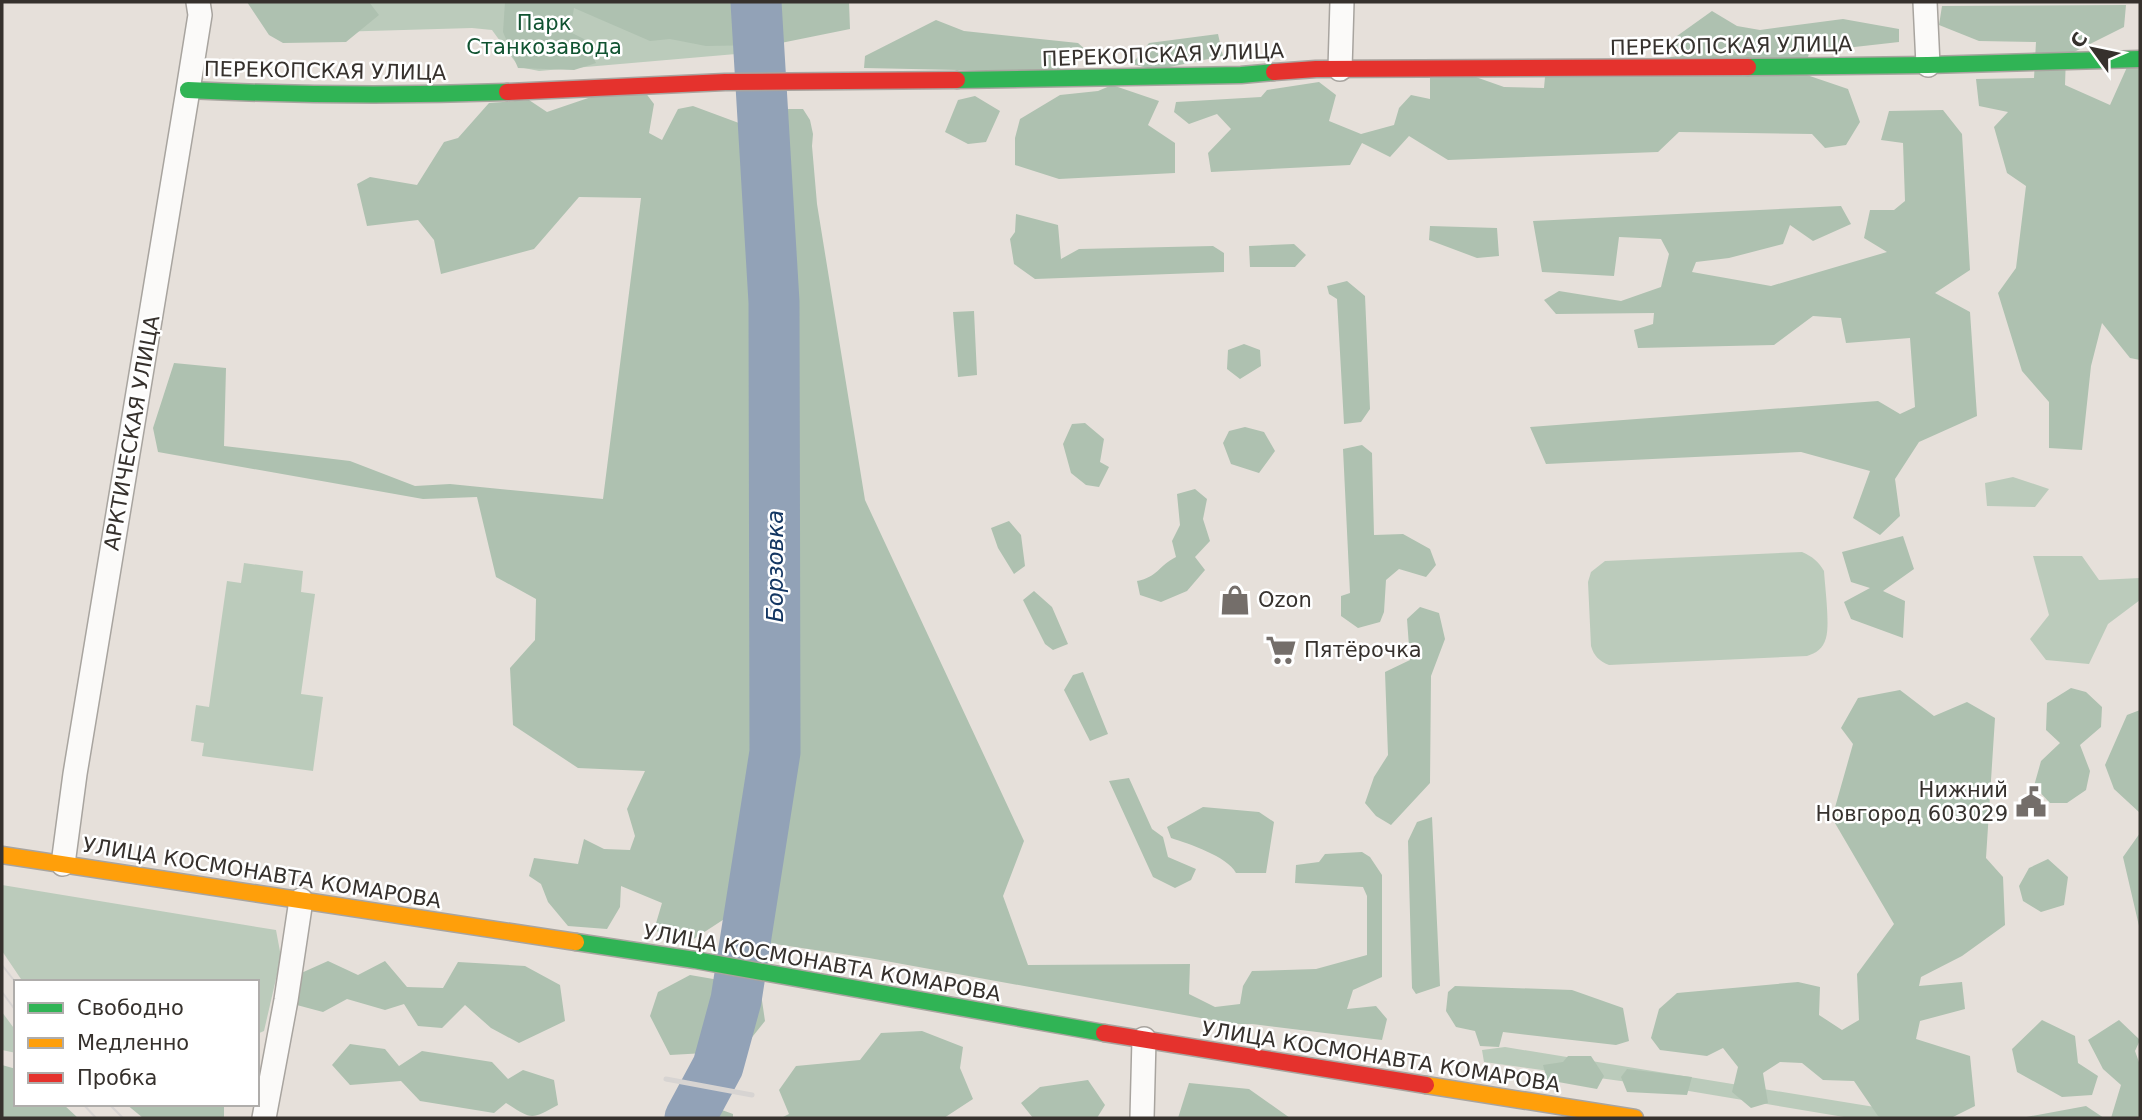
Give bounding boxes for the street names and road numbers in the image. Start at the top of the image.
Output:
street label: ПЕРЕКОПСКАЯ УЛИЦА [1610,32,1853,60]
street label: ПЕРЕКОПСКАЯ УЛИЦА [1041,39,1285,71]
street label: ПЕРЕКОПСКАЯ УЛИЦА [204,57,447,85]
street label: АРКТИЧЕСКАЯ УЛИЦА [99,313,165,552]
street label: УЛИЦА КОСМОНАВТА КОМАРОВА [81,833,444,913]
street label: УЛИЦА КОСМОНАВТА КОМАРОВА [641,920,1003,1006]
street label: УЛИЦА КОСМОНАВТА КОМАРОВА [1200,1017,1563,1097]

